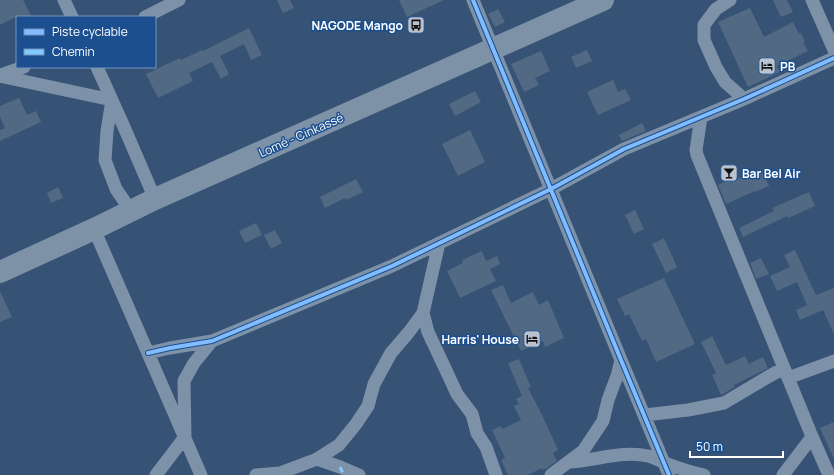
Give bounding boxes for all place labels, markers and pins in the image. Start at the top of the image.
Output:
bus stop icon: NAGODE Mango [406,15,426,35]
place label: NAGODE Mango [311,17,403,34]
hotel icon: PB [757,56,777,76]
place label: PB [780,58,796,75]
bar icon: Bar Bel Air [719,163,739,183]
place label: Bar Bel Air [742,165,801,182]
hotel icon: Harris' House [522,329,542,349]
place label: Harris' House [441,331,519,348]

